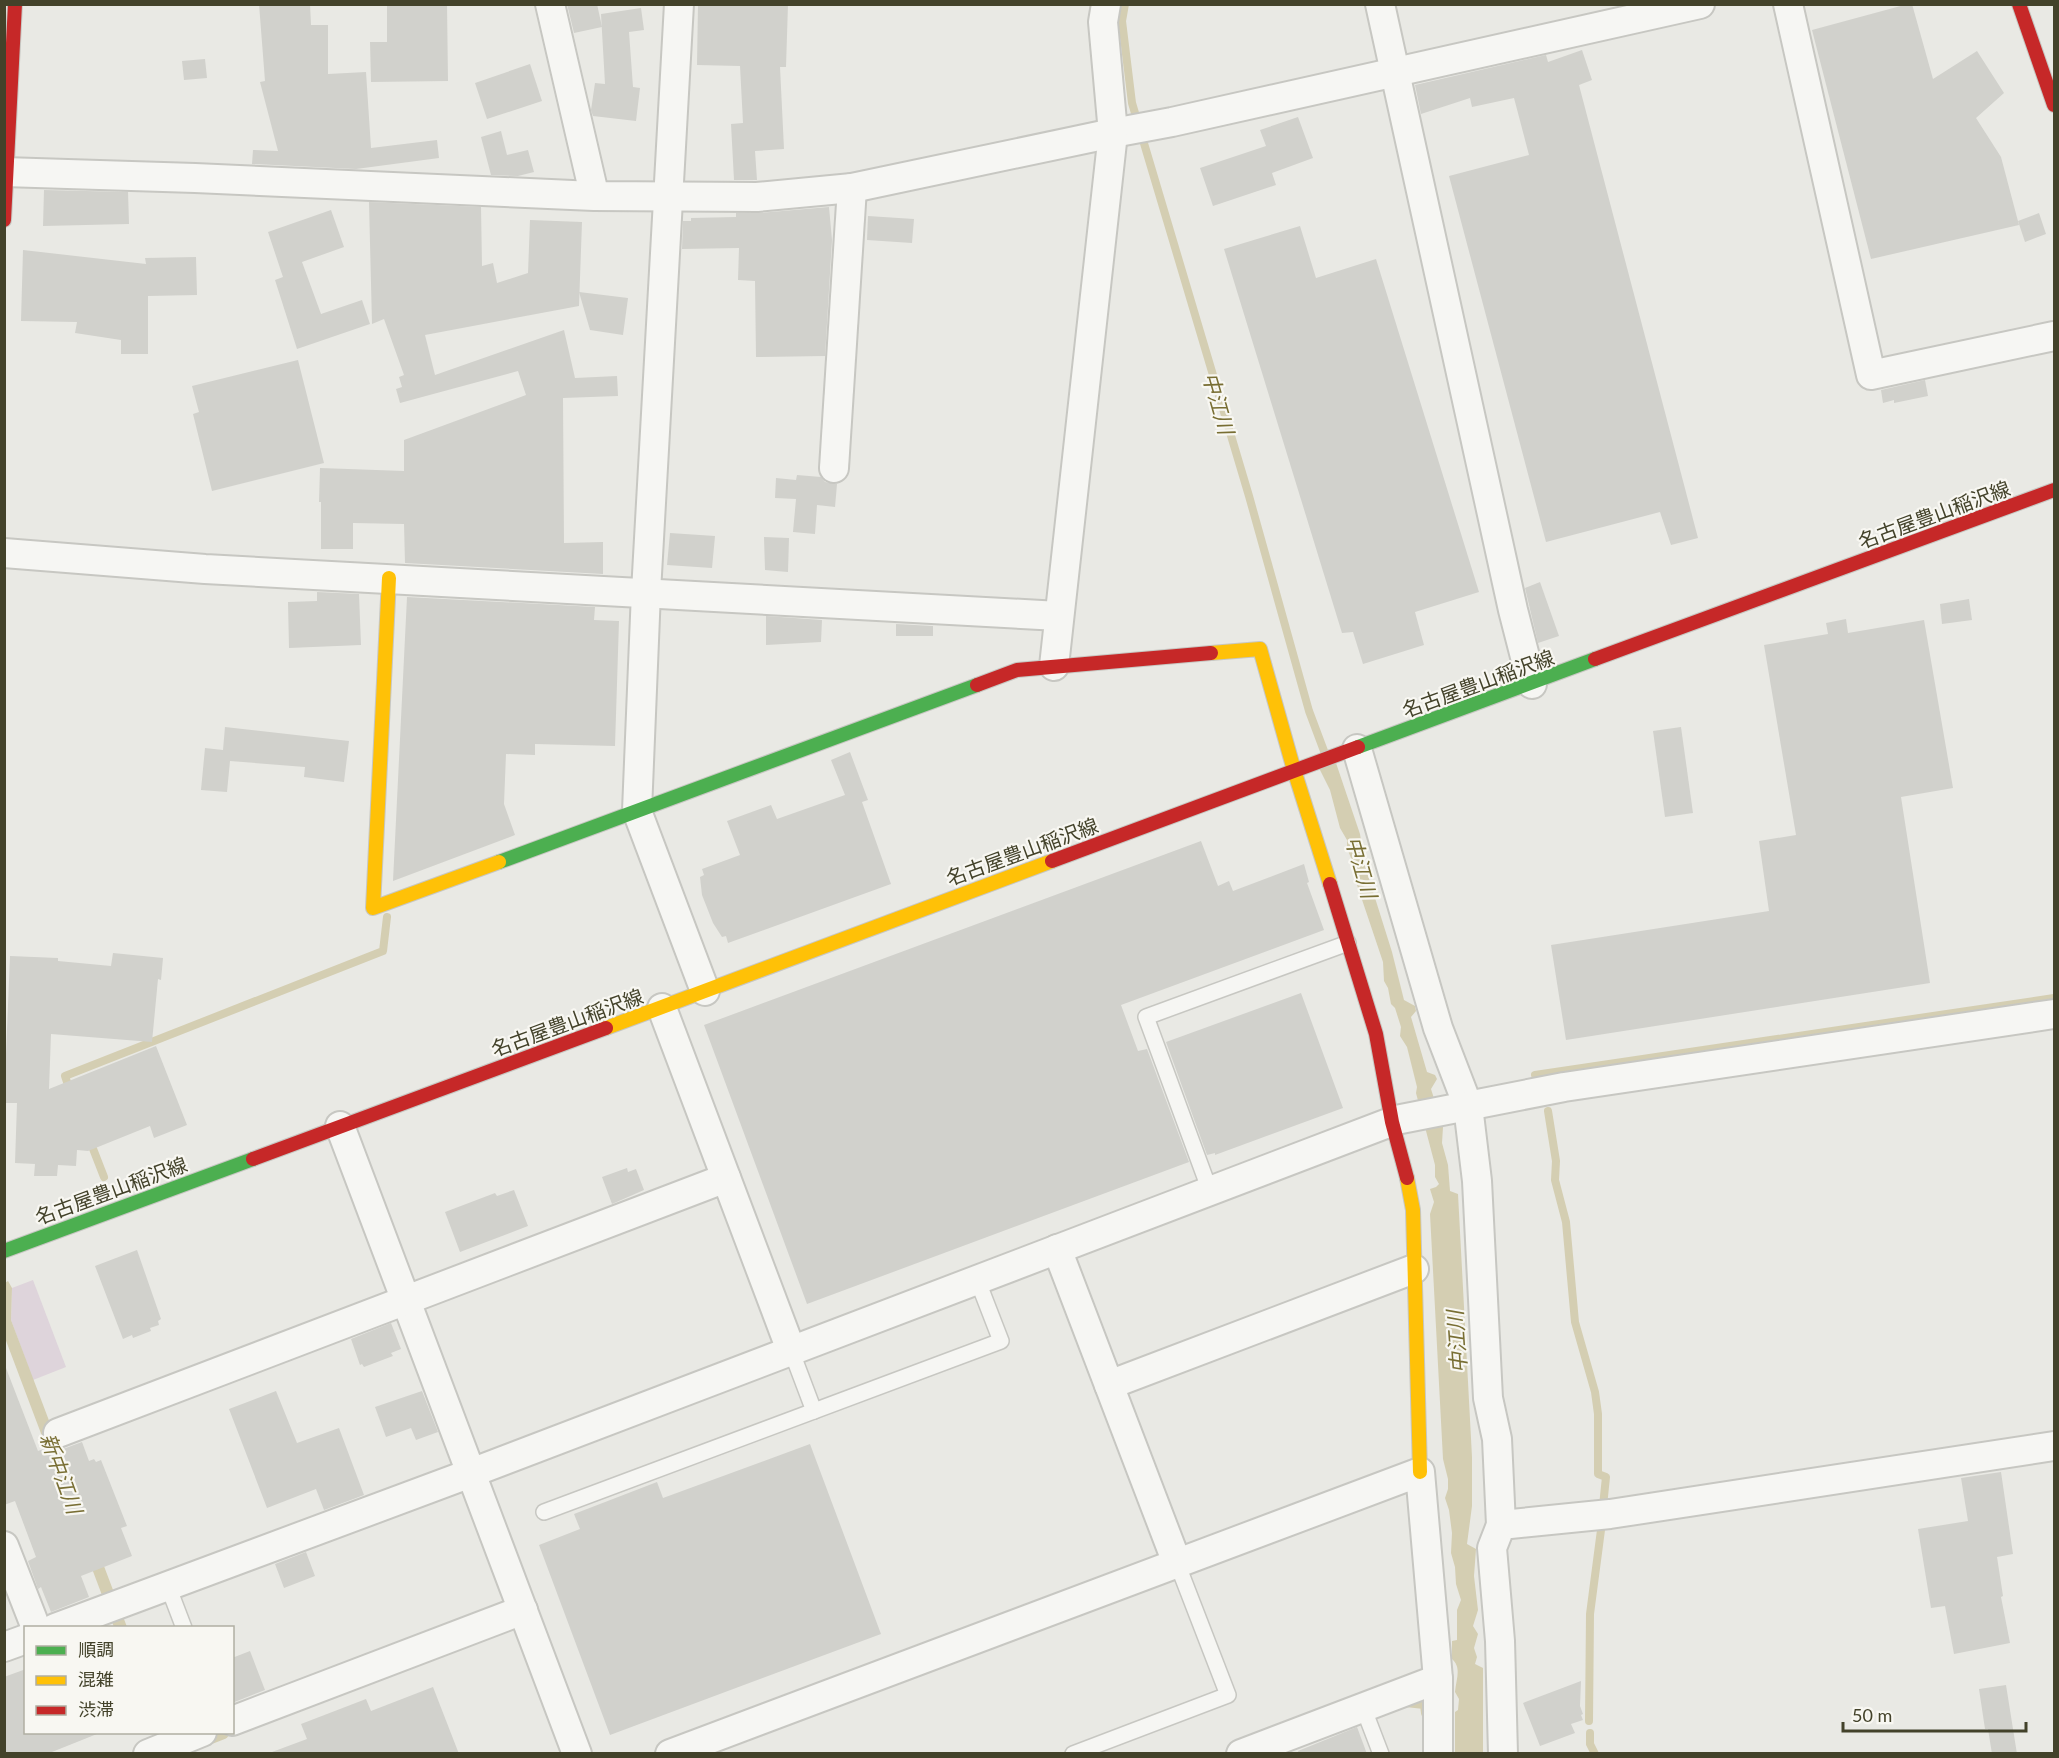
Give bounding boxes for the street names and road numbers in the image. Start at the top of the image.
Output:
street label: 名古屋豊山稲沢線 [1855,475,2013,553]
street label: 名古屋豊山稲沢線 [1399,644,1557,722]
street label: 名古屋豊山稲沢線 [943,812,1101,890]
street label: 名古屋豊山稲沢線 [488,983,646,1061]
street label: 名古屋豊山稲沢線 [32,1151,190,1229]

